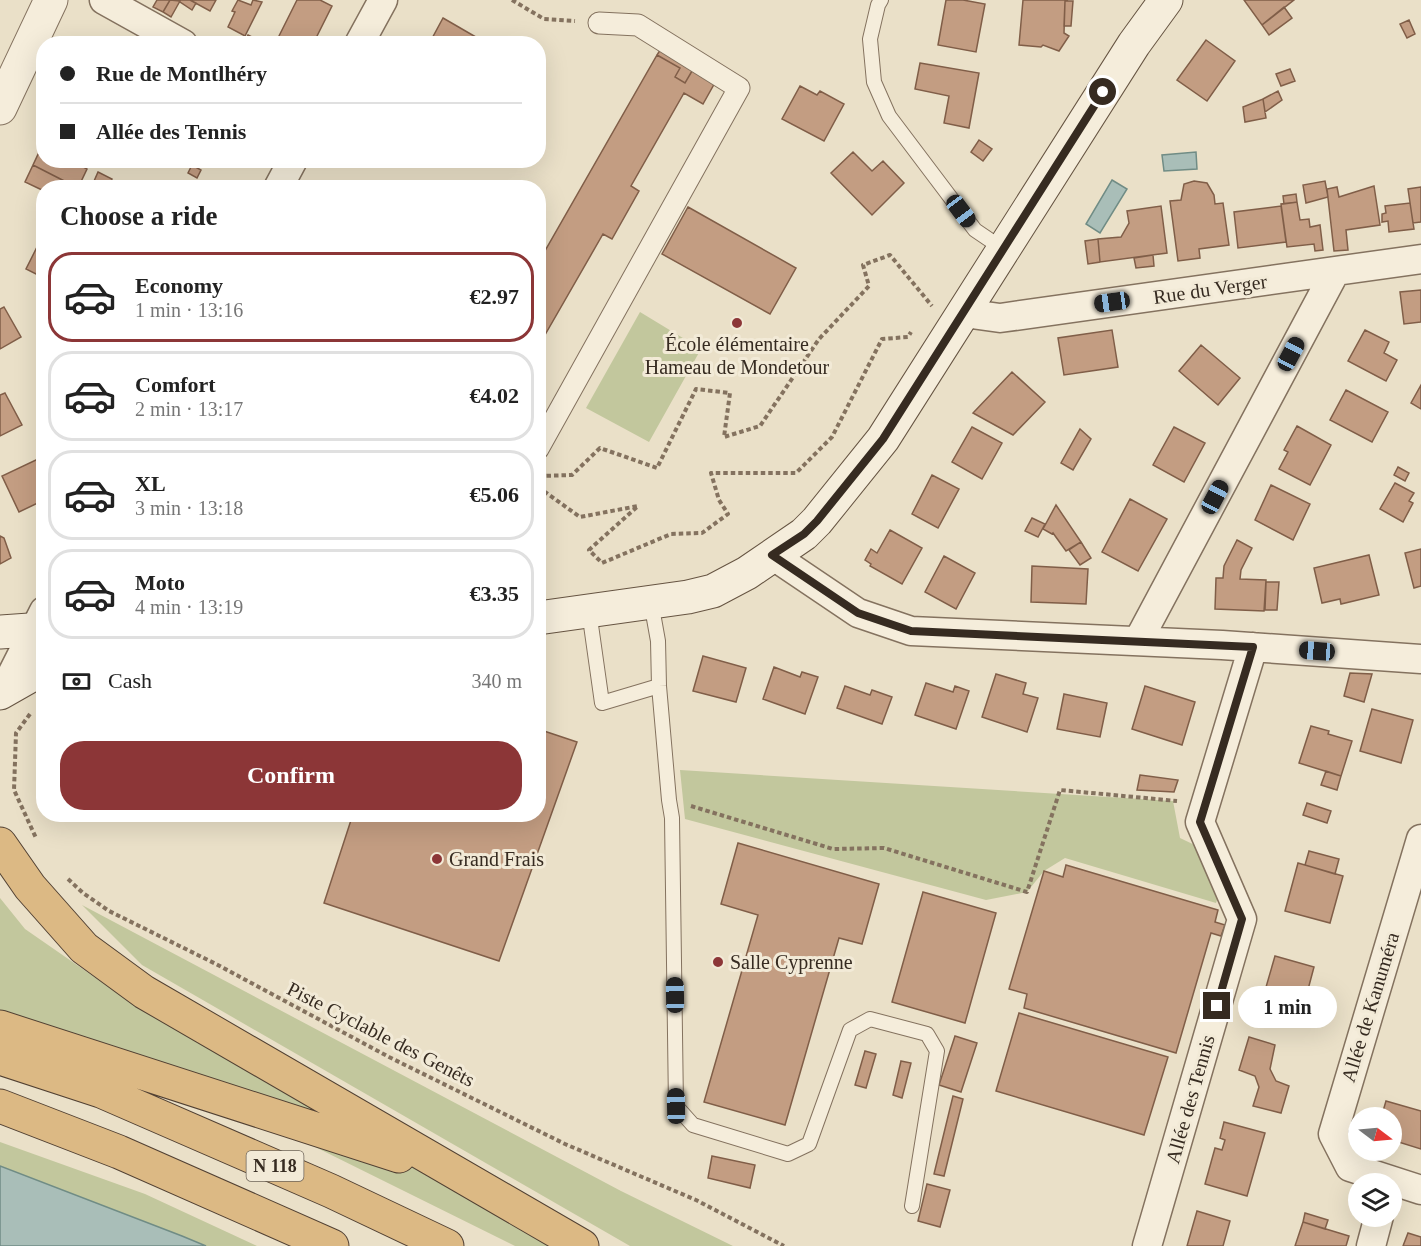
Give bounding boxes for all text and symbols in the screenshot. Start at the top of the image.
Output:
text: Rue de Montlhéry [96,61,267,86]
route start [1089,78,1116,105]
text: Allée des Tennis [96,119,246,144]
car [943,191,979,231]
text: Choose a ride [60,201,218,231]
icon: car [63,270,117,324]
street label: Rue du Verger [1152,270,1269,309]
text: Economy [135,273,223,298]
text: €2.97 [470,284,519,309]
car [1093,291,1131,313]
text: 1 min · 13:16 [135,299,243,321]
marker: École élémentaire Hameau de Mondetour [730,316,744,330]
place label: École élémentaire Hameau de Mondetour [645,333,830,378]
car [1275,334,1307,374]
icon: car [63,369,117,423]
text: Comfort [135,372,216,397]
text: €4.02 [470,383,519,408]
text: 2 min · 13:17 [135,398,243,420]
icon: car [63,468,117,522]
text: XL [135,471,166,496]
car [1199,477,1231,517]
text: €5.06 [470,482,519,507]
text: 3 min · 13:18 [135,497,243,519]
icon: car [63,567,117,621]
text: Moto [135,570,185,595]
text: €3.35 [470,581,519,606]
text: 4 min · 13:19 [135,596,243,618]
car [1298,641,1336,661]
icon: cash [60,665,93,698]
text: Cash [108,668,152,693]
text: 340 m [471,670,522,692]
button: Confirm [60,741,522,810]
place label: Grand Frais [449,848,544,870]
marker: Grand Frais [430,852,444,866]
street label: Allée de Kanuméra [1337,929,1403,1085]
place label: Salle Cyprenne [730,951,853,974]
marker: Salle Cyprenne [711,955,725,969]
street label: Piste Cyclable des Genêts [283,977,478,1092]
car [666,977,684,1013]
callout: 1 min [1238,985,1337,1027]
route end [1203,992,1230,1019]
text: 1 min [1263,996,1312,1018]
street label: Allée des Tennis [1161,1032,1219,1166]
car [667,1088,685,1124]
north arrow [1348,1107,1402,1161]
map controls [1348,1107,1402,1227]
road number: N 118 [246,1151,304,1181]
button: layers [1348,1173,1402,1227]

